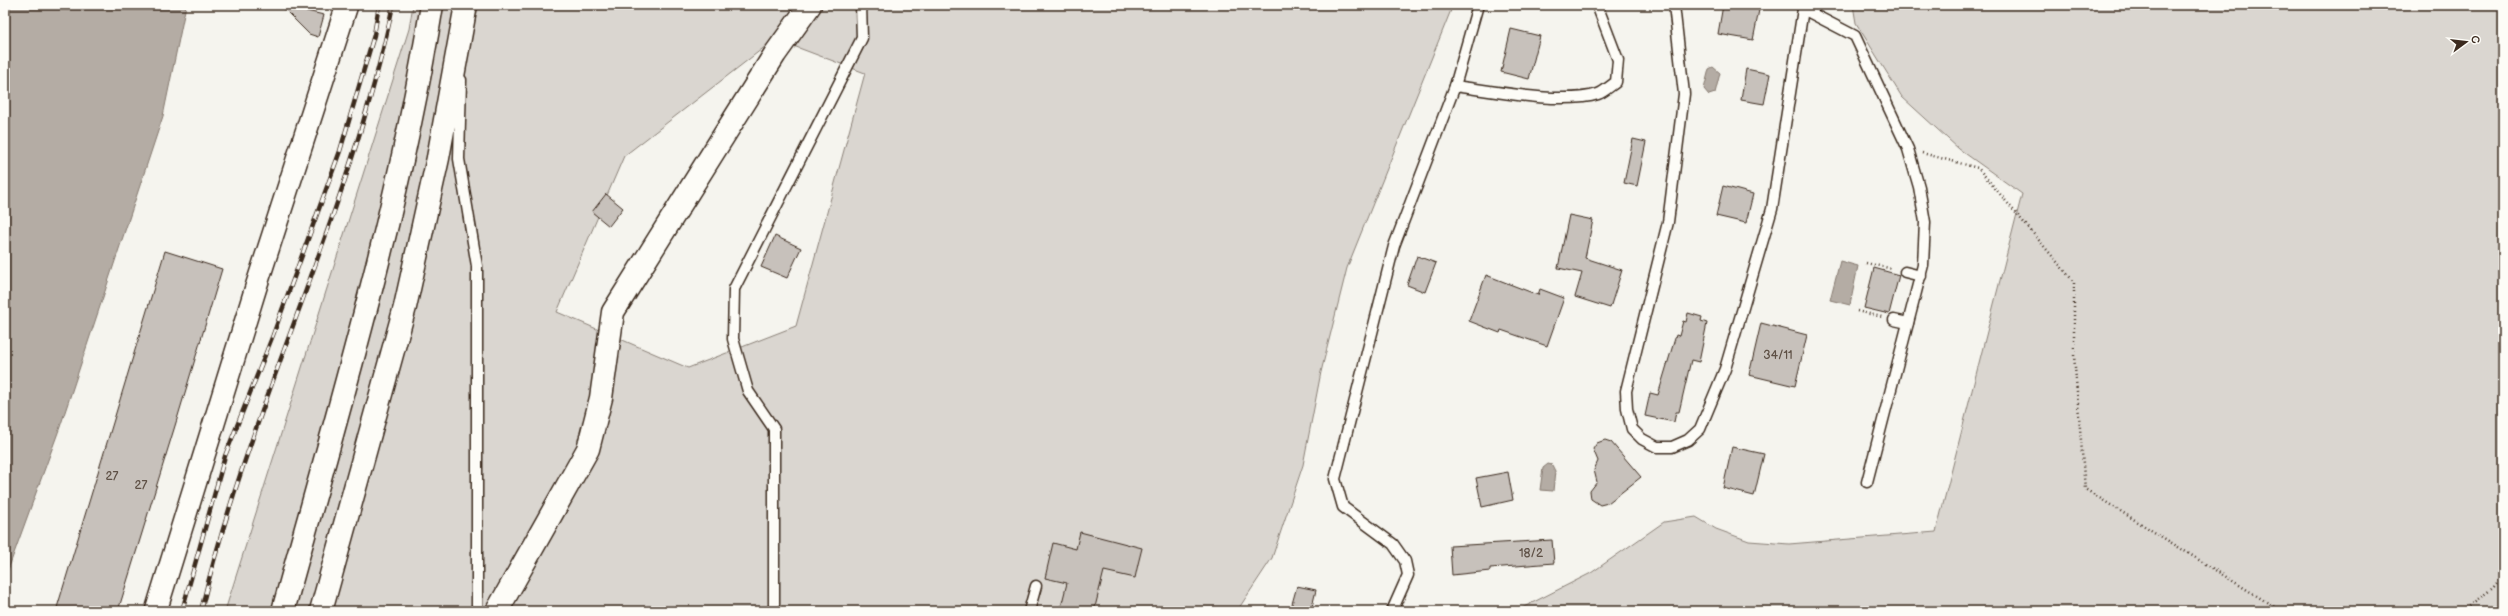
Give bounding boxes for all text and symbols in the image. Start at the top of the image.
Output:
north arrow [2446,22,2486,62]
text: С [2468,34,2483,45]
house number: 34/11 [1763,348,1793,363]
house number: 27 [106,469,119,484]
house number: 27 [135,478,148,493]
house number: 18/2 [1519,546,1543,561]

